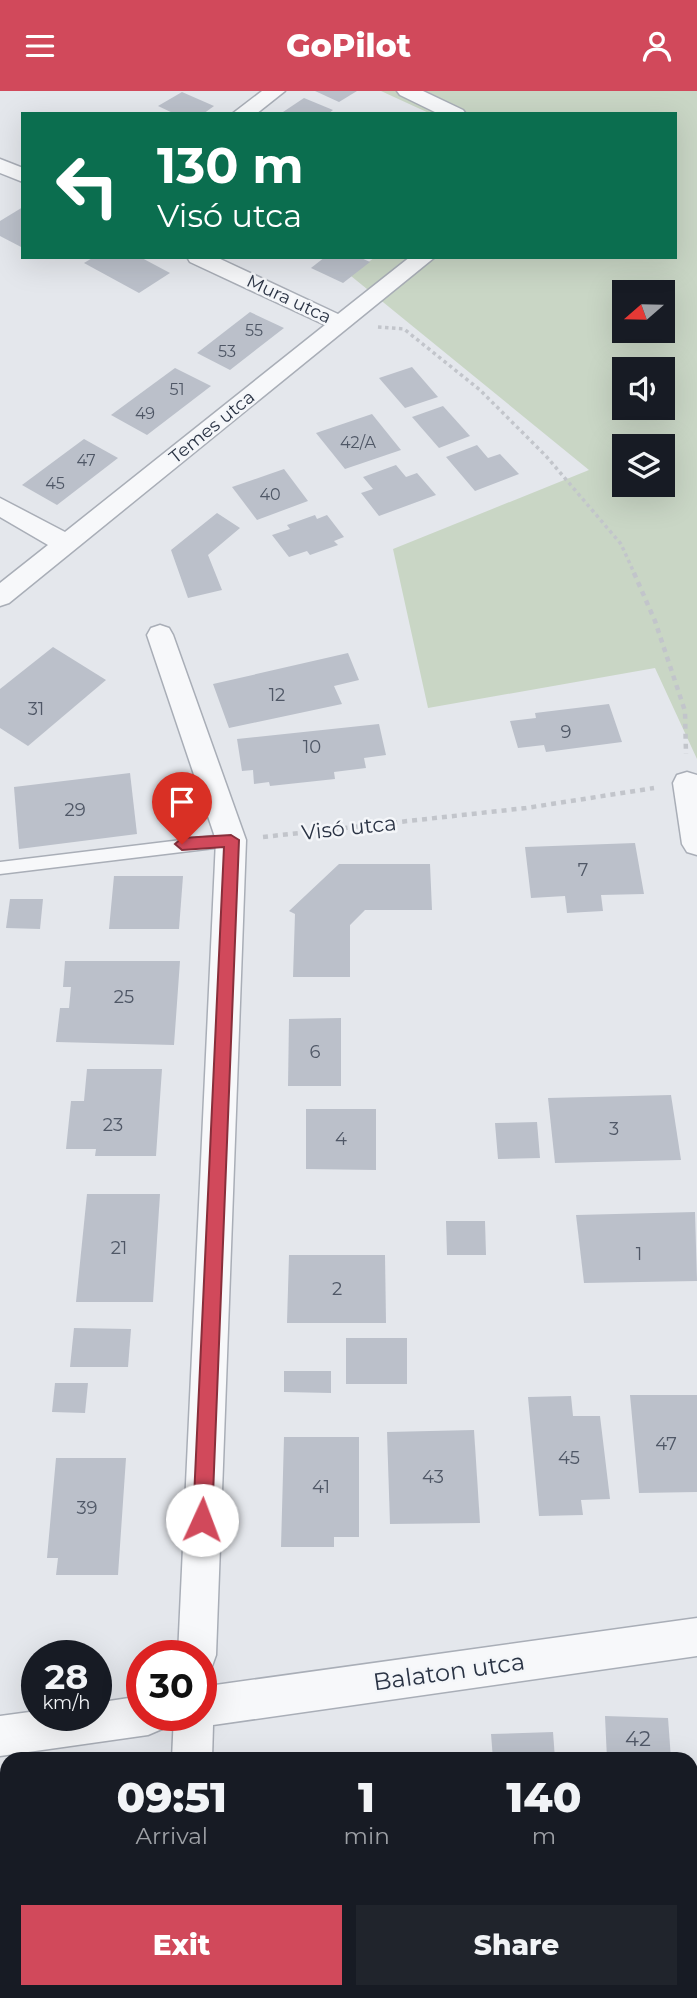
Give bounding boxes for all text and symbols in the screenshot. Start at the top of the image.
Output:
text: GoPilot [286,26,411,65]
icon: menu [21,27,59,65]
icon: person [638,27,676,65]
text: 130 m [157,136,304,195]
icon: left [42,140,133,231]
text: Visó utca [157,196,302,235]
street label: Mura utca [243,270,335,328]
north arrow [612,280,676,343]
map controls [612,280,675,497]
house number: 55 [245,321,263,340]
house number: 53 [218,342,236,361]
button: sound [612,357,675,420]
house number: 51 [170,380,184,399]
street label: Temes utca [165,386,259,468]
house number: 49 [135,404,155,423]
house number: 42/A [340,433,377,452]
button: layers [612,434,675,497]
house number: 47 [76,451,96,470]
house number: 45 [45,474,65,493]
house number: 40 [259,485,281,504]
house number: 12 [269,684,285,706]
house number: 31 [28,698,44,720]
house number: 9 [561,721,572,743]
house number: 10 [303,736,321,758]
pin [152,772,212,844]
icon: arrive [163,783,201,821]
house number: 29 [64,799,86,821]
street label: Visó utca [300,810,398,845]
house number: 7 [578,859,588,881]
house number: 25 [114,986,134,1008]
house number: 6 [310,1041,321,1063]
house number: 23 [103,1114,123,1136]
house number: 3 [609,1118,619,1140]
house number: 4 [335,1128,347,1150]
house number: 21 [111,1237,127,1259]
house number: 1 [636,1243,642,1265]
house number: 2 [332,1278,342,1300]
house number: 47 [655,1433,677,1455]
house number: 45 [558,1447,580,1469]
house number: 43 [422,1466,444,1488]
house number: 41 [312,1476,330,1498]
position arrow [165,1483,239,1557]
house number: 39 [76,1497,98,1519]
speed limit sign: 30 [126,1640,217,1731]
street label: Balaton utca [371,1647,527,1696]
text: 28 [45,1655,88,1698]
text: km/h [42,1692,91,1714]
house number: 42 [625,1726,651,1751]
text: 09:51 [117,1771,227,1823]
text: 1 [358,1771,375,1823]
text: 140 [506,1771,581,1823]
text: Arrival [136,1822,208,1850]
text: min [344,1822,390,1850]
text: m [532,1822,556,1850]
button: Exit [21,1905,342,1985]
button: Share [356,1905,677,1985]

